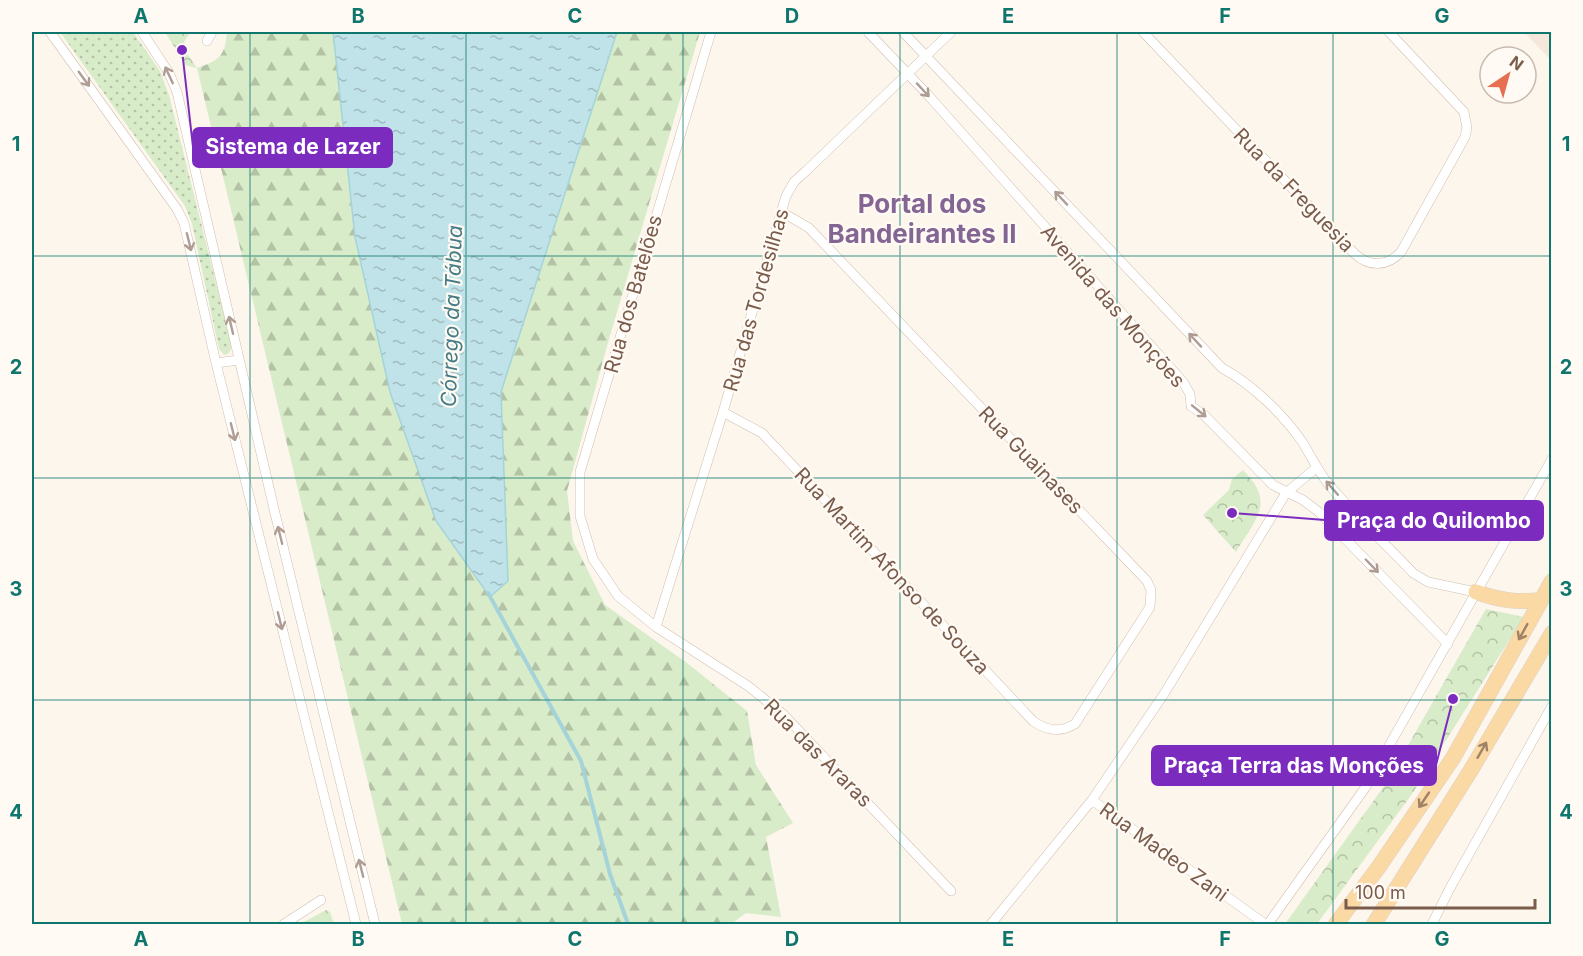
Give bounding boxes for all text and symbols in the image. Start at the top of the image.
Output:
text: A [134,4,149,28]
text: B [351,4,365,28]
text: C [568,4,582,28]
text: D [785,4,799,28]
text: E [1002,4,1014,28]
text: F [1219,4,1231,28]
text: G [1434,4,1450,28]
north arrow [1478,45,1538,105]
text: N [1506,51,1528,75]
one-way arrow [163,66,175,84]
one-way arrow [78,71,90,87]
one-way arrow [915,82,930,97]
street label: Rua da Freguesia [1229,123,1359,257]
callout: Sistema de Lazer [193,128,392,167]
text: 1 [12,132,20,156]
text: 1 [1562,132,1570,156]
text: Sistema de Lazer [206,134,381,159]
district label: Portal dos Bandeirantes II [828,188,1017,249]
one-way arrow [1054,191,1068,206]
street label: Rua das Tordesilhas [718,206,794,394]
street label: Rua dos Batelões [599,212,667,376]
street label: Avenida das Monções [1036,220,1190,392]
water label: Córrego da Tábua [436,224,467,407]
one-way arrow [184,232,196,251]
one-way arrow [225,316,236,335]
one-way arrow [1188,333,1202,348]
text: 2 [10,355,22,379]
text: 2 [1560,355,1572,379]
street label: Rua Guainases [974,401,1088,519]
one-way arrow [1191,404,1207,417]
one-way arrow [227,422,239,441]
street label: Rua Martim Afonso de Souza [790,463,994,679]
one-way arrow [1325,481,1339,496]
callout: Praça do Quilombo [1325,501,1543,540]
text: Praça do Quilombo [1337,508,1531,533]
one-way arrow [274,526,286,545]
one-way arrow [1364,559,1379,574]
text: 3 [10,577,22,601]
text: 3 [1560,577,1572,601]
one-way arrow [274,611,286,630]
one-way arrow [1517,623,1529,640]
street label: Rua das Araras [759,694,877,812]
one-way arrow [1477,742,1489,759]
callout: Praça Terra das Monções [1152,746,1436,785]
text: Praça Terra das Monções [1164,753,1424,778]
one-way arrow [1418,791,1430,807]
street label: Rua Madeo Zani [1095,797,1233,907]
text: 4 [9,800,23,824]
text: 4 [1559,800,1573,824]
one-way arrow [355,858,367,877]
scale bar [1346,872,1535,910]
text: 100 m [1355,882,1406,903]
text: A [134,927,149,951]
text: B [351,927,365,951]
text: C [568,927,582,951]
text: D [785,927,799,951]
text: E [1002,927,1014,951]
text: F [1219,927,1231,951]
text: G [1434,927,1450,951]

